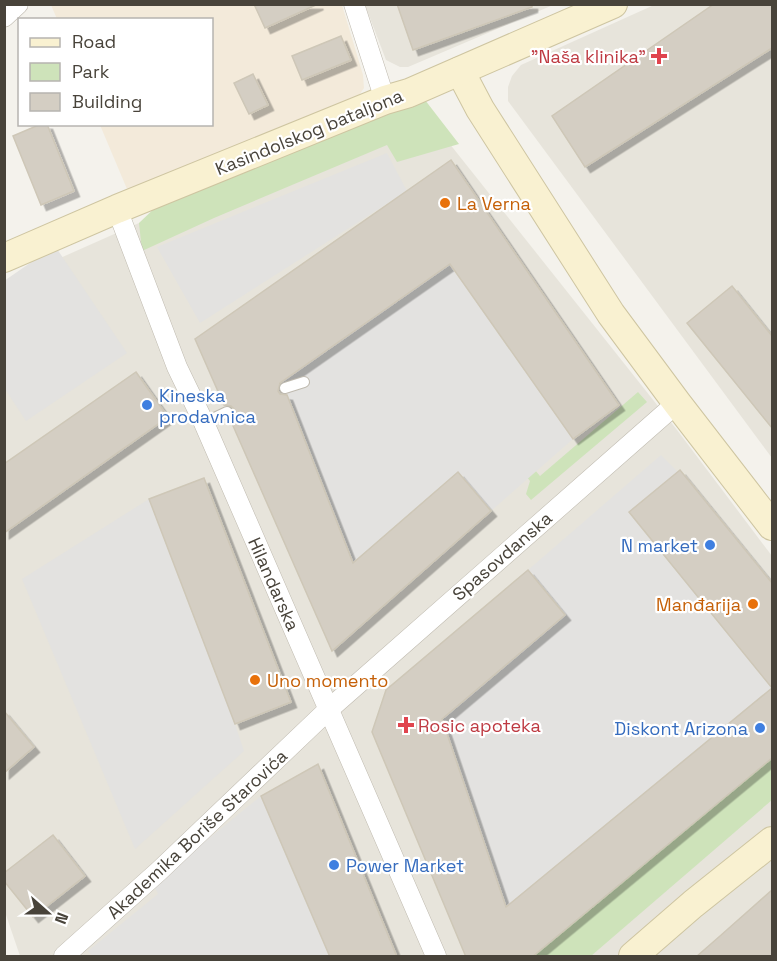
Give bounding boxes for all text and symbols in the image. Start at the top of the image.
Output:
legend [18,18,213,126]
text: Road [72,30,116,53]
place label: "Naša klinika" [531,45,646,68]
marker: "Naša klinika" [650,47,668,65]
text: Park [72,60,110,83]
street label: Kasindolskog bataljona [212,84,406,180]
text: Building [72,90,142,113]
place label: La Verna [457,192,531,215]
marker: La Verna [438,196,452,210]
place label: Kineska prodavnica [159,384,256,428]
marker: Kineska prodavnica [140,398,154,412]
street label: Spasovdanska [447,506,557,606]
street label: Hilandarska [243,534,305,634]
place label: N market [621,534,698,557]
marker: N market [703,538,717,552]
place label: Manđarija [656,593,741,616]
marker: Manđarija [746,597,760,611]
place label: Uno momento [267,669,388,692]
marker: Uno momento [248,673,262,687]
place label: Rosic apoteka [418,714,541,737]
place label: Diskont Arizona [614,717,748,740]
marker: Rosic apoteka [399,718,413,732]
marker: Diskont Arizona [753,721,767,735]
street label: Akademika Boriše Starovića [102,744,292,924]
place label: Power Market [346,854,464,877]
marker: Power Market [327,858,341,872]
north arrow [18,883,78,943]
text: N [50,909,73,927]

